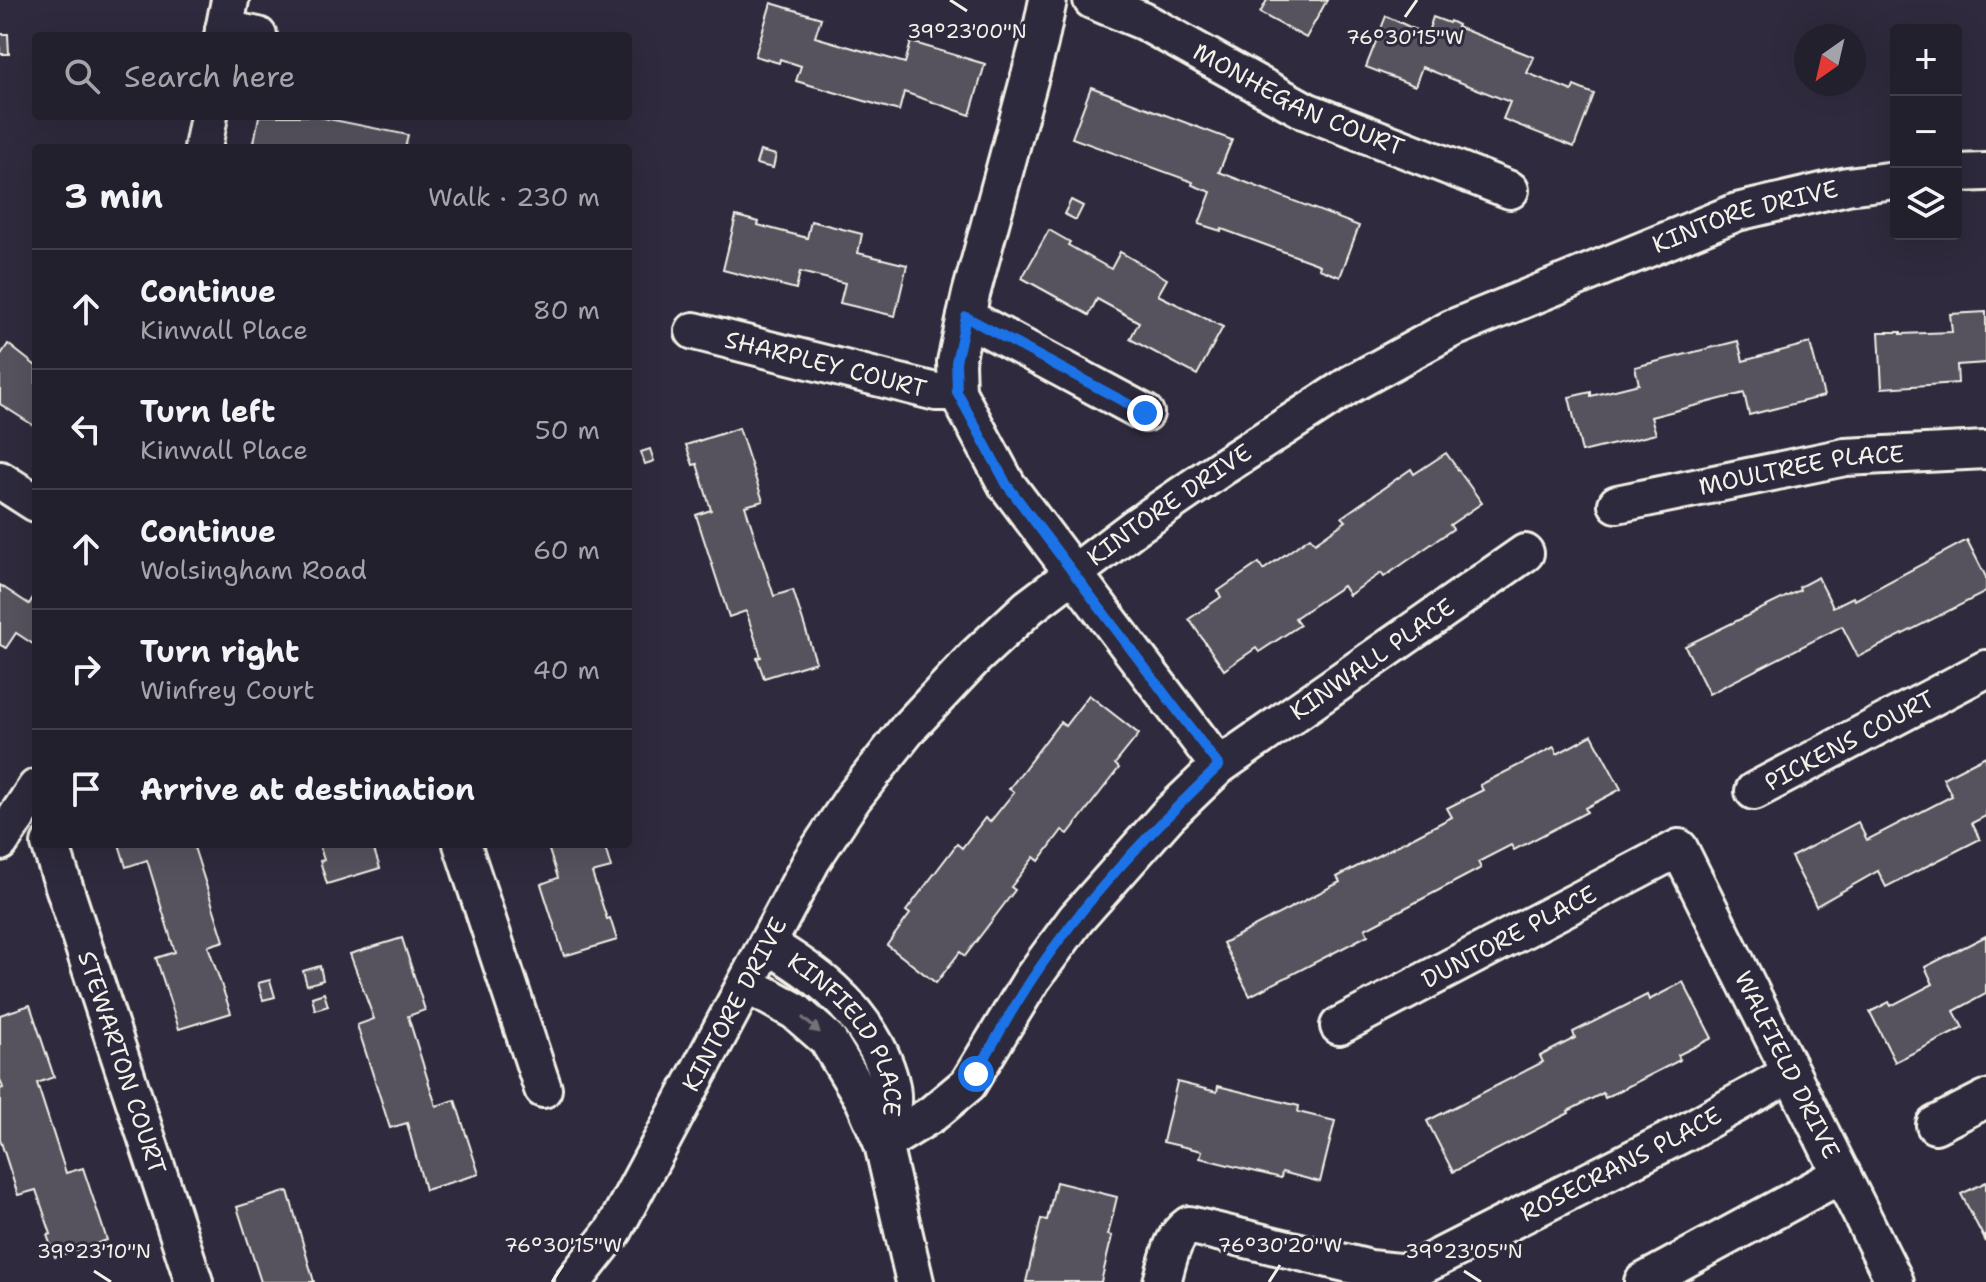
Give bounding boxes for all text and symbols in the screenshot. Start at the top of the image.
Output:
text: 39°23'00"N [907,18,1027,44]
text: 76°30'15"W [1346,24,1464,50]
north arrow [1794,24,1866,96]
map controls [1890,24,1962,240]
button: + [1890,24,1962,96]
search box [32,32,632,120]
street label: MONHEGAN COURT [1187,36,1409,164]
icon: search [60,54,104,98]
text: Search here [124,56,295,97]
button: − [1890,96,1962,168]
button: layers [1890,168,1962,240]
text: 3 min [64,173,163,219]
street label: KINTORE DRIVE [1647,173,1841,261]
text: Walk · 230 m [428,179,600,214]
text: Continue [140,271,276,312]
icon: ahead [64,287,108,331]
text: 80 m [533,292,600,327]
text: Kinwall Place [140,312,308,347]
street label: SHARPLEY COURT [722,323,930,405]
text: Turn left [140,391,275,432]
route end [1127,395,1163,431]
icon: left [64,407,108,451]
text: 50 m [535,412,600,447]
text: Kinwall Place [140,432,308,467]
street label: KINTORE DRIVE [1081,436,1258,574]
street label: MOULTREE PLACE [1696,438,1905,503]
text: Continue [140,511,276,552]
icon: ahead [64,527,108,571]
text: 60 m [533,532,600,567]
text: Wolsingham Road [140,552,367,587]
street label: KINWALL PLACE [1284,591,1461,728]
text: Turn right [140,631,299,672]
icon: right [64,647,108,691]
text: 40 m [533,652,600,687]
text: Winfrey Court [140,672,315,707]
street label: PICKENS COURT [1759,683,1940,799]
icon: arrive [64,767,108,811]
text: Arrive at destination [140,769,475,810]
street label: DUNTORE PLACE [1416,878,1602,996]
street label: KINTORE DRIVE [675,912,794,1097]
street label: KINFIELD PLACE [781,945,908,1118]
street label: STEWARTON COURT [70,947,173,1178]
street label: WALFIELD DRIVE [1727,966,1847,1164]
one-way arrow [802,1016,821,1034]
route start [958,1056,994,1092]
street label: ROSECRANS PLACE [1515,1099,1727,1229]
text: 76°30'15"W [504,1232,622,1258]
text: 76°30'20"W [1218,1232,1343,1258]
text: 39°23'10"N [37,1238,151,1264]
text: 39°23'05"N [1405,1238,1523,1264]

